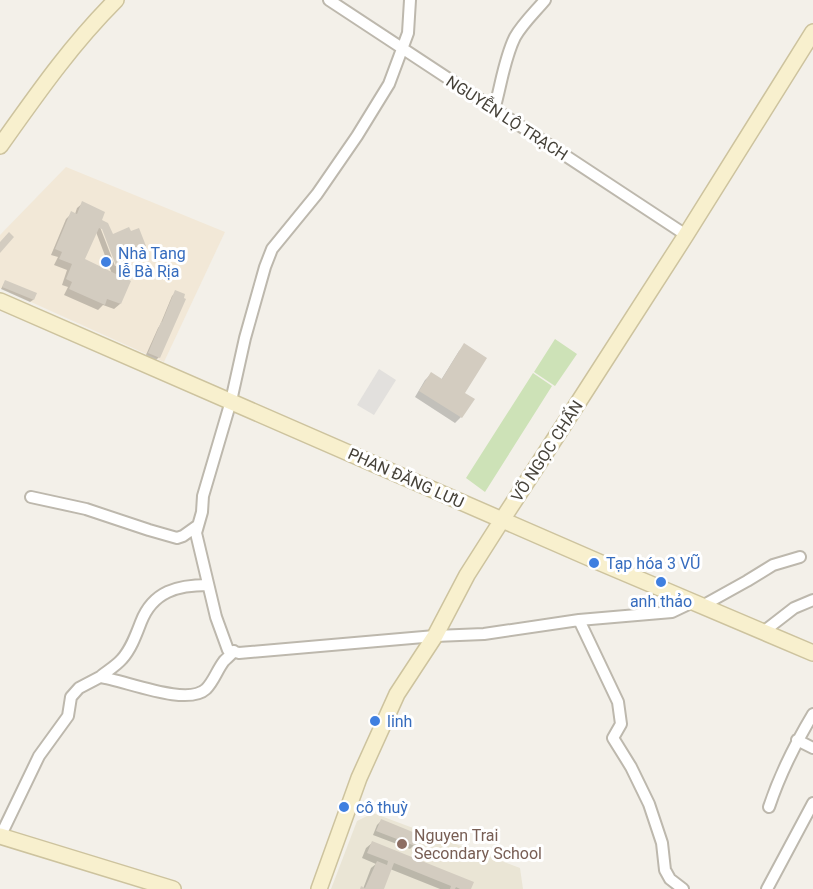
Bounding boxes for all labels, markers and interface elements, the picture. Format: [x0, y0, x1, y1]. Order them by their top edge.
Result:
street label: NGUYỄN LỘ TRẠCH [443, 70, 572, 164]
place label: Nhà Tang lễ Bà Rịa [118, 244, 186, 281]
marker: Nhà Tang lễ Bà Rịa [99, 255, 113, 269]
street label: VÕ NGỌC CHẤN [506, 396, 587, 505]
street label: PHAN ĐĂNG LƯU [345, 444, 467, 512]
place label: Tạp hóa 3 VŨ [606, 553, 700, 573]
marker: Tạp hóa 3 VŨ [587, 556, 601, 570]
marker: anh thảo [654, 575, 668, 589]
place label: anh thảo [630, 592, 692, 611]
place label: linh [387, 712, 412, 731]
marker: linh [368, 714, 382, 728]
place label: cô thuỳ [356, 798, 408, 817]
marker: cô thuỳ [337, 800, 351, 814]
place label: Nguyen Trai Secondary School [414, 826, 542, 863]
marker: Nguyen Trai Secondary School [395, 837, 409, 851]

